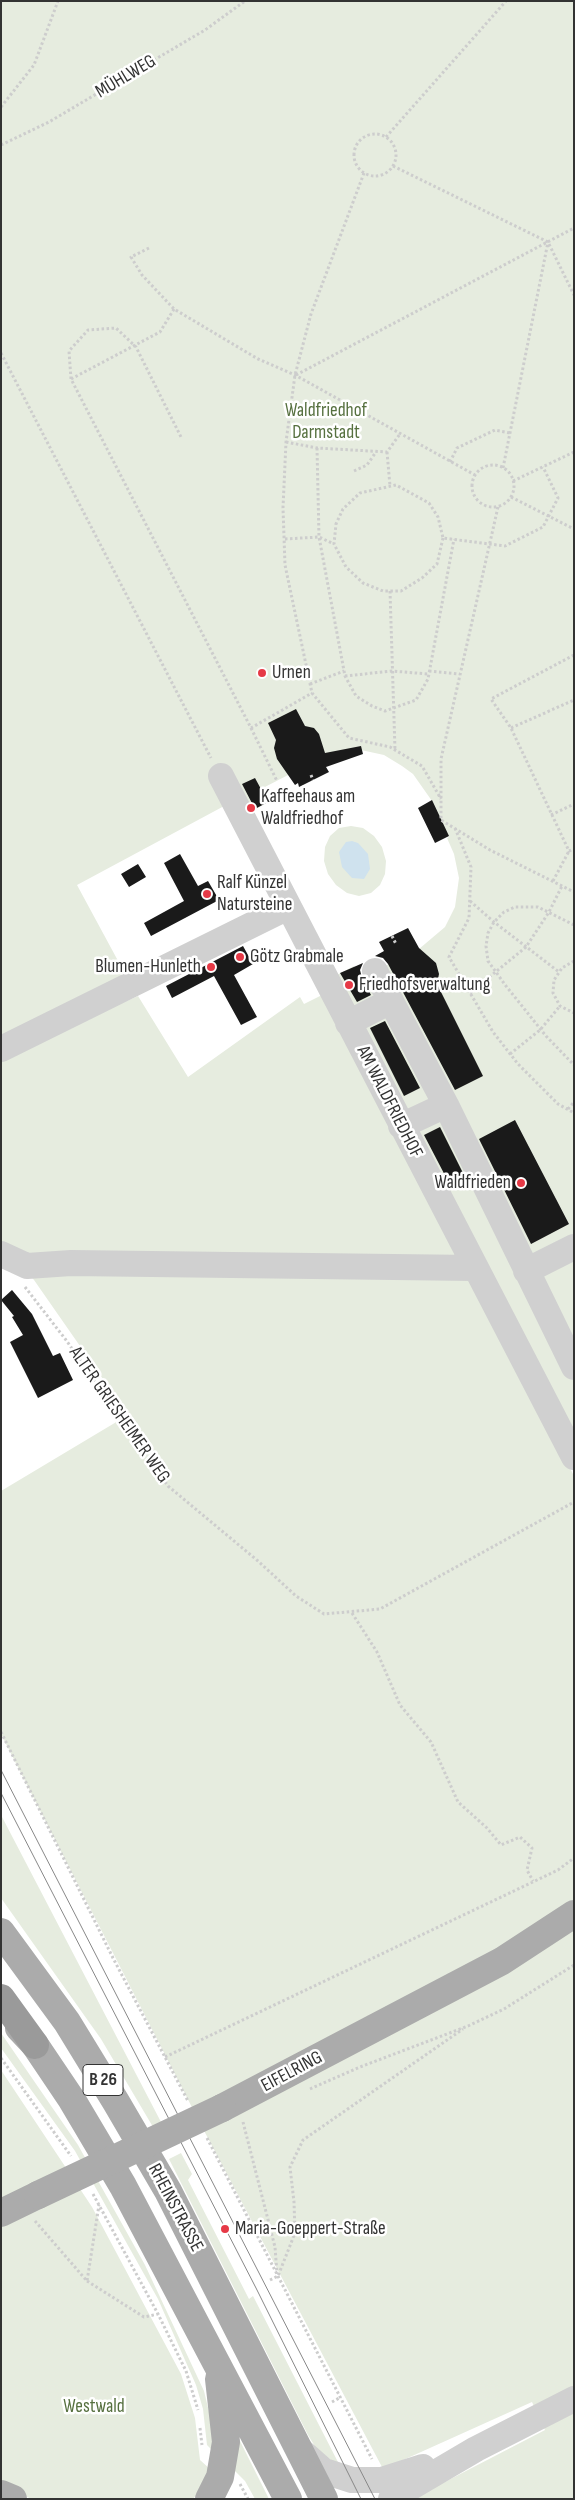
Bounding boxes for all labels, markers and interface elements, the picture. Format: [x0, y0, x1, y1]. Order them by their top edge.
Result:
street label: MÜHLWEG [92, 50, 160, 104]
park label: Waldfriedhof Darmstadt [285, 400, 367, 444]
place label: Urnen [272, 662, 311, 684]
marker: Urnen [256, 667, 268, 679]
place label: Kaffeehaus am Waldfriedhof [261, 786, 355, 830]
marker: Kaffeehaus am Waldfriedhof [245, 802, 257, 814]
place label: Ralf Künzel Natursteine [217, 872, 292, 916]
marker: Ralf Künzel Natursteine [201, 888, 213, 900]
place label: Götz Grabmale [250, 946, 344, 968]
marker: Götz Grabmale [234, 951, 246, 963]
place label: Blumen-Hunleth [95, 956, 201, 978]
marker: Blumen-Hunleth [205, 961, 217, 973]
place label: Friedhofsverwaltung [359, 974, 490, 996]
marker: Friedhofsverwaltung [343, 979, 355, 991]
street label: AM WALDFRIEDHOF [351, 1042, 427, 1162]
place label: Waldfrieden [435, 1172, 511, 1194]
marker: Waldfrieden [515, 1177, 527, 1189]
street label: ALTER GRIESHEIMER WEG [63, 1342, 175, 1488]
street label: EIFELRING [258, 2046, 326, 2098]
road number: B 26 [83, 2064, 123, 2096]
street label: RHEINSTRASSE [142, 2160, 208, 2256]
place label: Maria-Goeppert-Straße [235, 2218, 386, 2240]
marker: Maria-Goeppert-Straße [219, 2223, 231, 2235]
park label: Westwald [63, 2396, 125, 2418]

